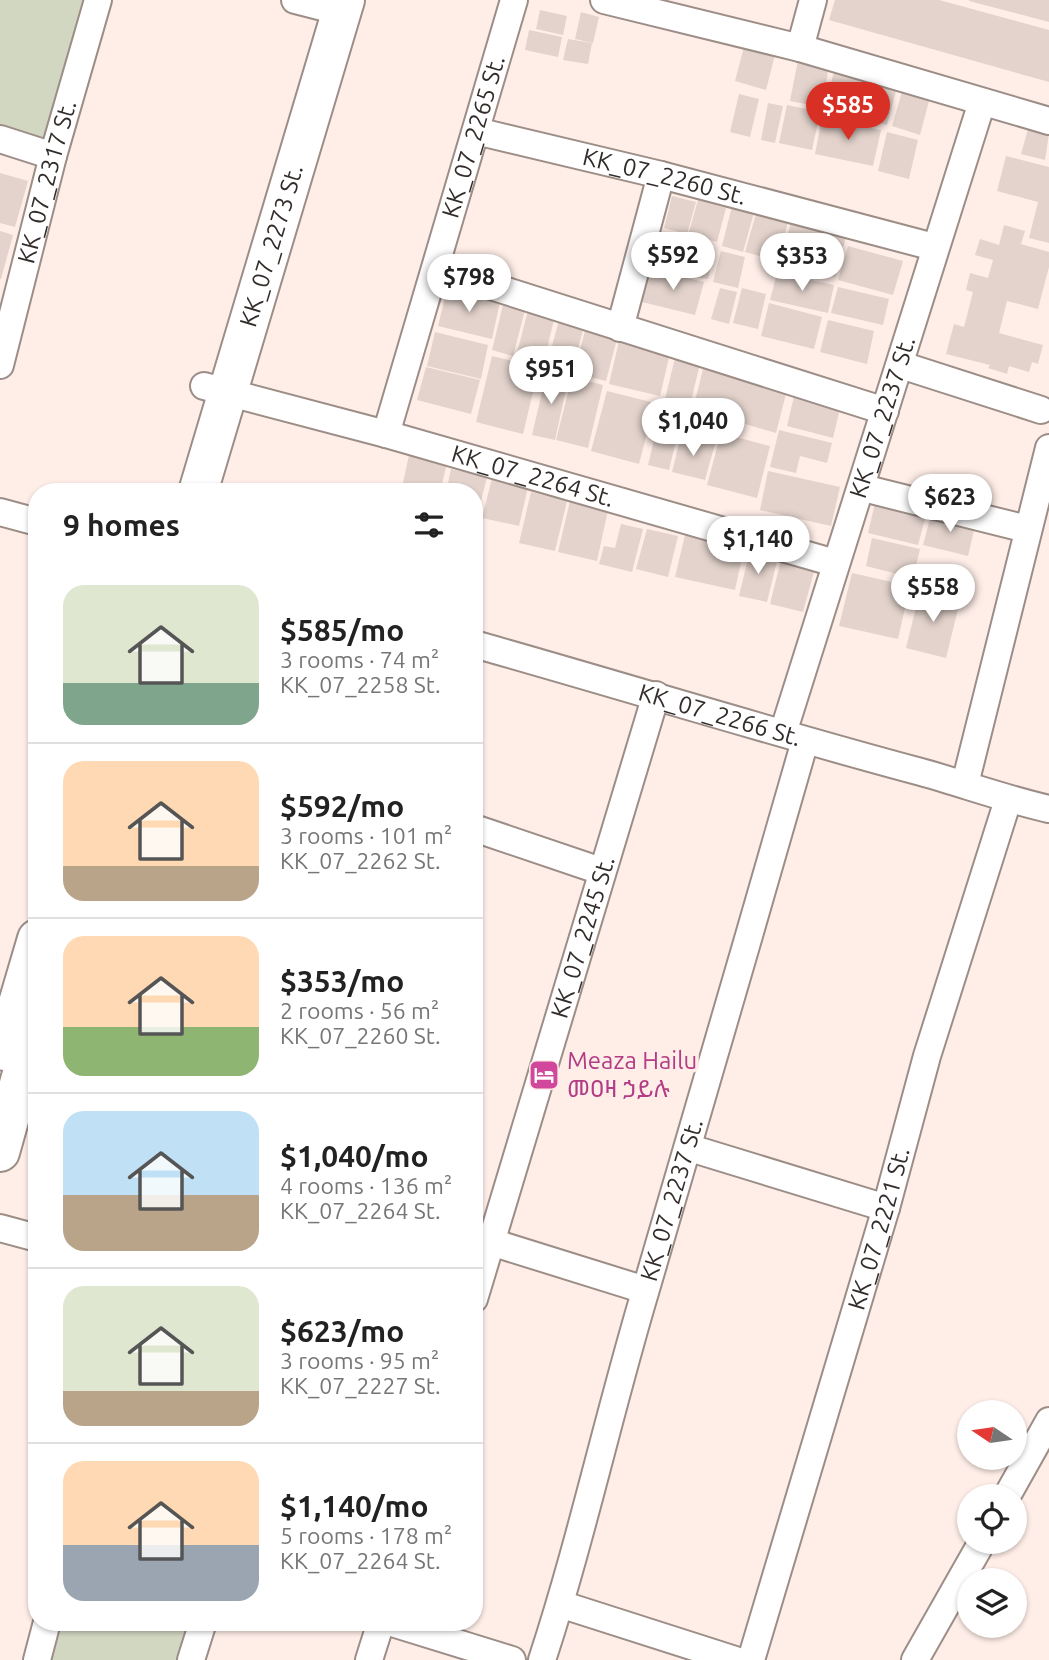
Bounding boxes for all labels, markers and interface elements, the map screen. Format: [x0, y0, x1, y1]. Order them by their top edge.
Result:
street label: KK_07_2265 St. [437, 52, 510, 221]
pin: $585 [807, 82, 889, 142]
text: $585 [822, 92, 874, 117]
street label: KK_07_2317 St. [12, 97, 81, 266]
street label: KK_07_2260 St. [580, 143, 749, 210]
street label: KK_07_2273 St. [234, 161, 308, 330]
pin: $592 [632, 232, 714, 292]
pin: $353 [761, 233, 843, 293]
text: $592 [647, 242, 699, 267]
text: $353 [776, 243, 828, 268]
pin: $798 [428, 254, 510, 314]
text: $798 [443, 264, 495, 289]
street label: KK_07_2237 St. [844, 333, 920, 501]
pin: $951 [510, 346, 592, 406]
text: $951 [525, 356, 577, 381]
pin: $1,040 [636, 398, 750, 458]
text: $1,040 [658, 408, 728, 433]
street label: KK_07_2264 St. [449, 440, 617, 512]
pin: $623 [909, 475, 991, 534]
text: $623 [924, 484, 976, 509]
icon: filters [410, 506, 448, 544]
text: 9 homes [63, 508, 180, 542]
pin: $1,140 [701, 516, 815, 576]
text: $1,140 [723, 526, 793, 551]
pin: $558 [892, 564, 974, 624]
text: $558 [907, 574, 959, 599]
icon: home [119, 613, 203, 697]
text: $585/mo [280, 613, 404, 647]
text: 3 rooms · 74 m² [280, 647, 439, 672]
text: KK_07_2258 St. [280, 672, 441, 697]
street label: KK_07_2266 St. [636, 678, 804, 751]
icon: home [119, 789, 203, 873]
text: $592/mo [280, 789, 404, 823]
text: 3 rooms · 101 m² [280, 823, 452, 848]
text: KK_07_2262 St. [280, 848, 441, 873]
street label: KK_07_2245 St. [545, 853, 620, 1021]
icon: home [119, 964, 203, 1048]
text: $353/mo [280, 964, 404, 998]
text: 2 rooms · 56 m² [280, 998, 439, 1023]
text: KK_07_2260 St. [280, 1023, 441, 1048]
place label: Meaza Hailu መዐዛ ኃይሉ [567, 1047, 697, 1102]
hotel icon: Meaza Hailu መዐዛ ኃይሉ [527, 1058, 561, 1092]
street label: KK_07_2237 St. [635, 1115, 708, 1284]
icon: home [119, 1139, 203, 1223]
text: $1,040/mo [280, 1139, 429, 1173]
street label: KK_07_2221 St. [842, 1144, 915, 1313]
text: 4 rooms · 136 m² [280, 1173, 452, 1198]
text: KK_07_2264 St. [280, 1198, 441, 1223]
icon: home [119, 1314, 203, 1398]
text: $623/mo [280, 1314, 404, 1348]
text: 3 rooms · 95 m² [280, 1348, 439, 1373]
text: KK_07_2227 St. [280, 1373, 441, 1398]
north arrow [957, 1400, 1027, 1470]
map controls [957, 1400, 1027, 1638]
button: locate [957, 1484, 1027, 1554]
icon: home [119, 1489, 203, 1573]
text: $1,140/mo [280, 1489, 429, 1523]
text: 5 rooms · 178 m² [280, 1523, 452, 1548]
text: KK_07_2264 St. [280, 1548, 441, 1573]
button: layers [957, 1568, 1027, 1638]

